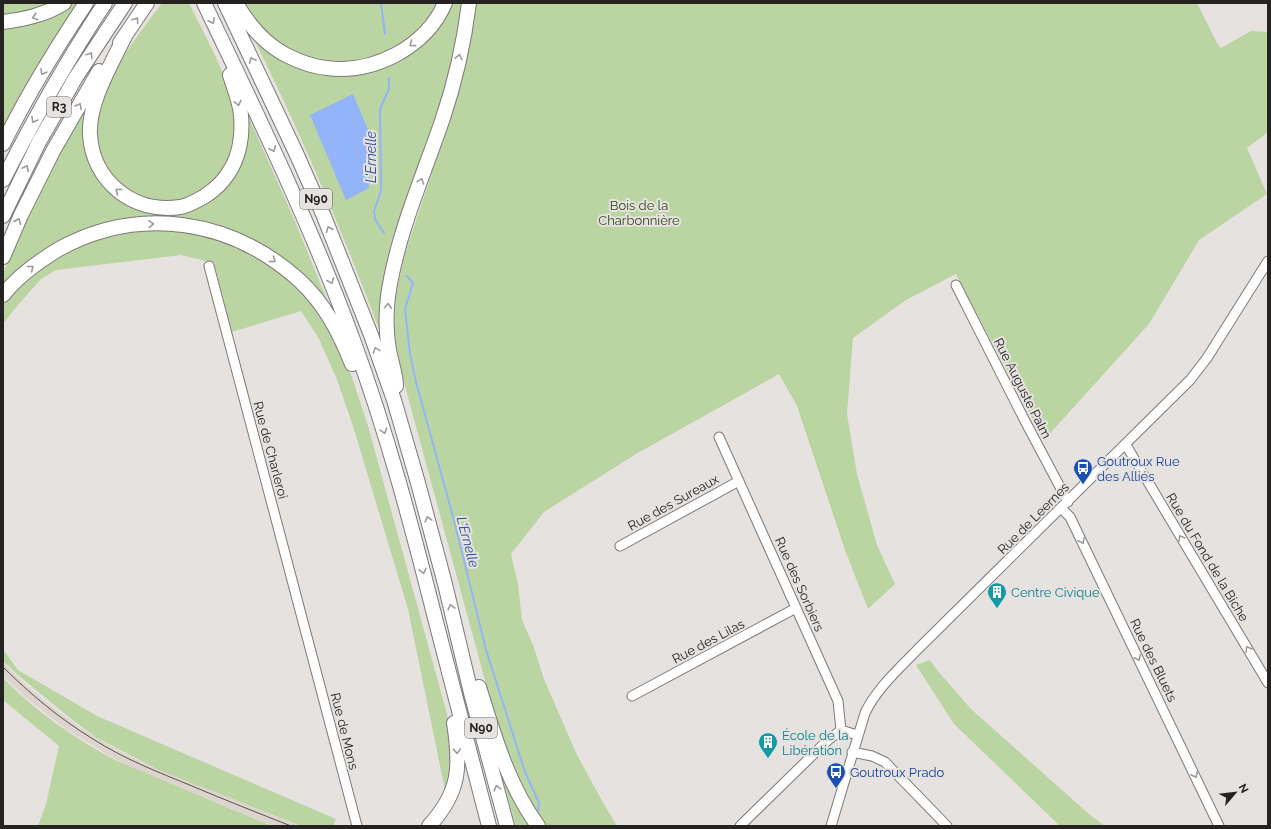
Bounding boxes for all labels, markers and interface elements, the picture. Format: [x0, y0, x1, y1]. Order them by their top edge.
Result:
one-way arrow [32, 12, 38, 20]
one-way arrow [207, 16, 215, 24]
one-way arrow [131, 17, 138, 24]
one-way arrow [410, 39, 417, 46]
one-way arrow [85, 52, 93, 59]
one-way arrow [455, 54, 463, 60]
one-way arrow [249, 57, 257, 64]
one-way arrow [41, 68, 48, 75]
road number: R3 [47, 97, 71, 117]
one-way arrow [233, 99, 242, 106]
one-way arrow [75, 103, 82, 110]
one-way arrow [31, 116, 39, 123]
water label: L'Ernelle [363, 130, 379, 183]
one-way arrow [268, 145, 276, 153]
one-way arrow [22, 165, 29, 172]
one-way arrow [416, 178, 424, 185]
one-way arrow [116, 189, 123, 196]
road number: N90 [300, 189, 332, 209]
park label: Bois de la Charbonnière [598, 198, 680, 228]
one-way arrow [14, 217, 22, 224]
one-way arrow [148, 220, 154, 228]
one-way arrow [326, 226, 334, 234]
one-way arrow [269, 255, 276, 262]
one-way arrow [27, 266, 34, 273]
one-way arrow [326, 278, 334, 285]
one-way arrow [383, 303, 392, 309]
street label: Rue Auguste Palm [991, 335, 1054, 441]
one-way arrow [373, 347, 381, 354]
street label: Rue de Charleroi [250, 400, 291, 501]
one-way arrow [379, 428, 388, 435]
place label: Goutroux Rue des Alliés [1097, 454, 1180, 484]
bus stop icon: Goutroux Rue des Alliés [1072, 457, 1094, 485]
street label: Rue des Sureaux [625, 471, 722, 534]
street label: Rue de Leernes [995, 480, 1072, 557]
street label: Rue du Fond de la Biche [1163, 490, 1252, 624]
water label: L'Ernelle [454, 515, 483, 570]
one-way arrow [424, 516, 433, 523]
street label: Rue des Sorbiers [772, 535, 827, 634]
one-way arrow [1179, 535, 1186, 542]
one-way arrow [1077, 537, 1085, 544]
one-way arrow [418, 567, 427, 574]
building icon: Centre Civique [986, 581, 1008, 609]
place label: Centre Civique [1011, 585, 1100, 600]
one-way arrow [448, 604, 456, 610]
street label: Rue des Lilas [670, 616, 747, 667]
street label: Rue des Bluets [1127, 616, 1180, 704]
one-way arrow [1245, 646, 1253, 653]
one-way arrow [1133, 654, 1141, 661]
street label: Rue de Mons [328, 691, 361, 771]
road number: N90 [465, 718, 497, 738]
place label: École de la Libération [782, 728, 849, 758]
building icon: École de la Libération [757, 731, 779, 759]
one-way arrow [453, 748, 462, 754]
bus stop icon: Goutroux Prado [825, 761, 847, 789]
place label: Goutroux Prado [850, 765, 945, 780]
one-way arrow [1190, 771, 1198, 778]
north arrow [1215, 773, 1255, 813]
text: N [1236, 782, 1251, 795]
one-way arrow [493, 785, 502, 792]

